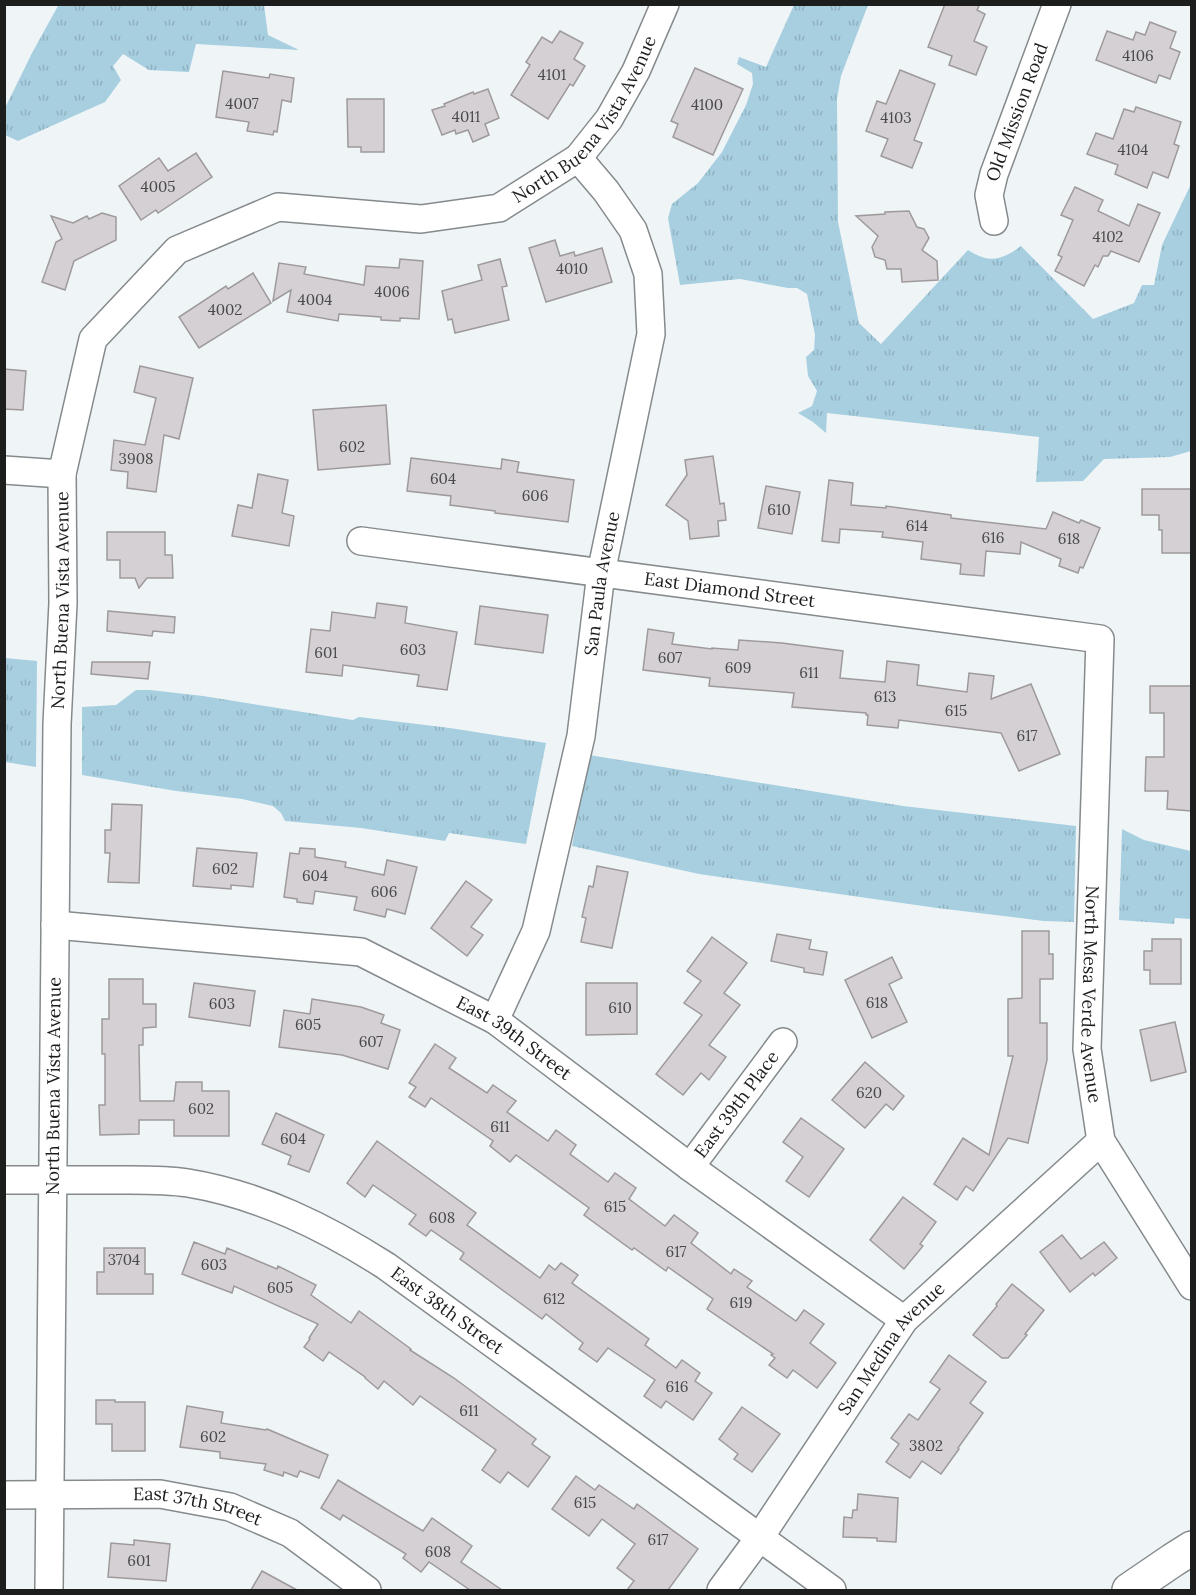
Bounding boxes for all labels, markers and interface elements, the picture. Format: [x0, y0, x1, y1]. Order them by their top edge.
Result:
street label: North Buena Vista Avenue [508, 32, 661, 208]
street label: Old Mission Road [980, 39, 1053, 184]
house number: 4106 [1122, 46, 1154, 65]
house number: 4101 [538, 65, 566, 84]
house number: 4007 [225, 94, 259, 113]
house number: 4100 [691, 95, 723, 114]
house number: 4011 [452, 107, 480, 126]
house number: 4103 [880, 108, 912, 127]
house number: 4104 [1117, 140, 1149, 159]
house number: 4005 [141, 177, 175, 196]
house number: 4102 [1093, 227, 1123, 246]
house number: 4010 [556, 259, 588, 278]
house number: 4006 [374, 282, 410, 301]
house number: 4004 [298, 290, 332, 309]
house number: 4002 [208, 300, 242, 319]
house number: 602 [339, 437, 365, 456]
house number: 3908 [119, 449, 153, 468]
house number: 604 [430, 469, 456, 488]
house number: 606 [522, 486, 548, 505]
street label: North Buena Vista Avenue [46, 491, 74, 710]
house number: 610 [767, 500, 791, 519]
street label: San Paula Avenue [579, 509, 625, 657]
house number: 614 [906, 516, 928, 535]
house number: 616 [982, 528, 1004, 547]
house number: 618 [1058, 529, 1080, 548]
street label: East Diamond Street [643, 567, 817, 612]
house number: 603 [400, 640, 426, 659]
house number: 601 [314, 643, 338, 662]
house number: 607 [658, 648, 682, 667]
house number: 609 [725, 658, 751, 677]
house number: 611 [799, 663, 819, 682]
house number: 613 [874, 687, 896, 706]
house number: 615 [945, 701, 967, 720]
house number: 617 [1016, 726, 1038, 745]
house number: 602 [212, 859, 238, 878]
house number: 604 [302, 866, 328, 885]
house number: 606 [371, 882, 397, 901]
street label: North Mesa Verde Avenue [1076, 885, 1107, 1105]
street label: North Buena Vista Avenue [41, 977, 66, 1195]
street label: East 39th Street [453, 990, 576, 1085]
house number: 618 [866, 993, 888, 1012]
house number: 603 [209, 994, 235, 1013]
house number: 610 [608, 998, 632, 1017]
house number: 605 [295, 1015, 321, 1034]
house number: 607 [359, 1032, 383, 1051]
street label: East 39th Place [689, 1046, 784, 1162]
house number: 620 [856, 1083, 882, 1102]
house number: 602 [188, 1099, 214, 1118]
house number: 611 [490, 1117, 510, 1136]
house number: 604 [280, 1129, 306, 1148]
house number: 615 [604, 1197, 626, 1216]
house number: 608 [429, 1208, 455, 1227]
house number: 617 [665, 1242, 687, 1261]
house number: 3704 [108, 1250, 140, 1269]
house number: 603 [201, 1255, 227, 1274]
street label: East 38th Street [386, 1261, 509, 1359]
street label: San Medina Avenue [832, 1276, 950, 1419]
house number: 605 [267, 1278, 293, 1297]
house number: 612 [543, 1289, 565, 1308]
house number: 619 [730, 1293, 752, 1312]
house number: 616 [666, 1377, 688, 1396]
house number: 611 [459, 1401, 479, 1420]
house number: 602 [200, 1427, 226, 1446]
house number: 3802 [909, 1436, 943, 1455]
street label: East 37th Street [133, 1482, 266, 1531]
house number: 615 [574, 1493, 596, 1512]
house number: 617 [647, 1530, 669, 1549]
house number: 608 [425, 1542, 451, 1561]
house number: 601 [127, 1551, 151, 1570]

